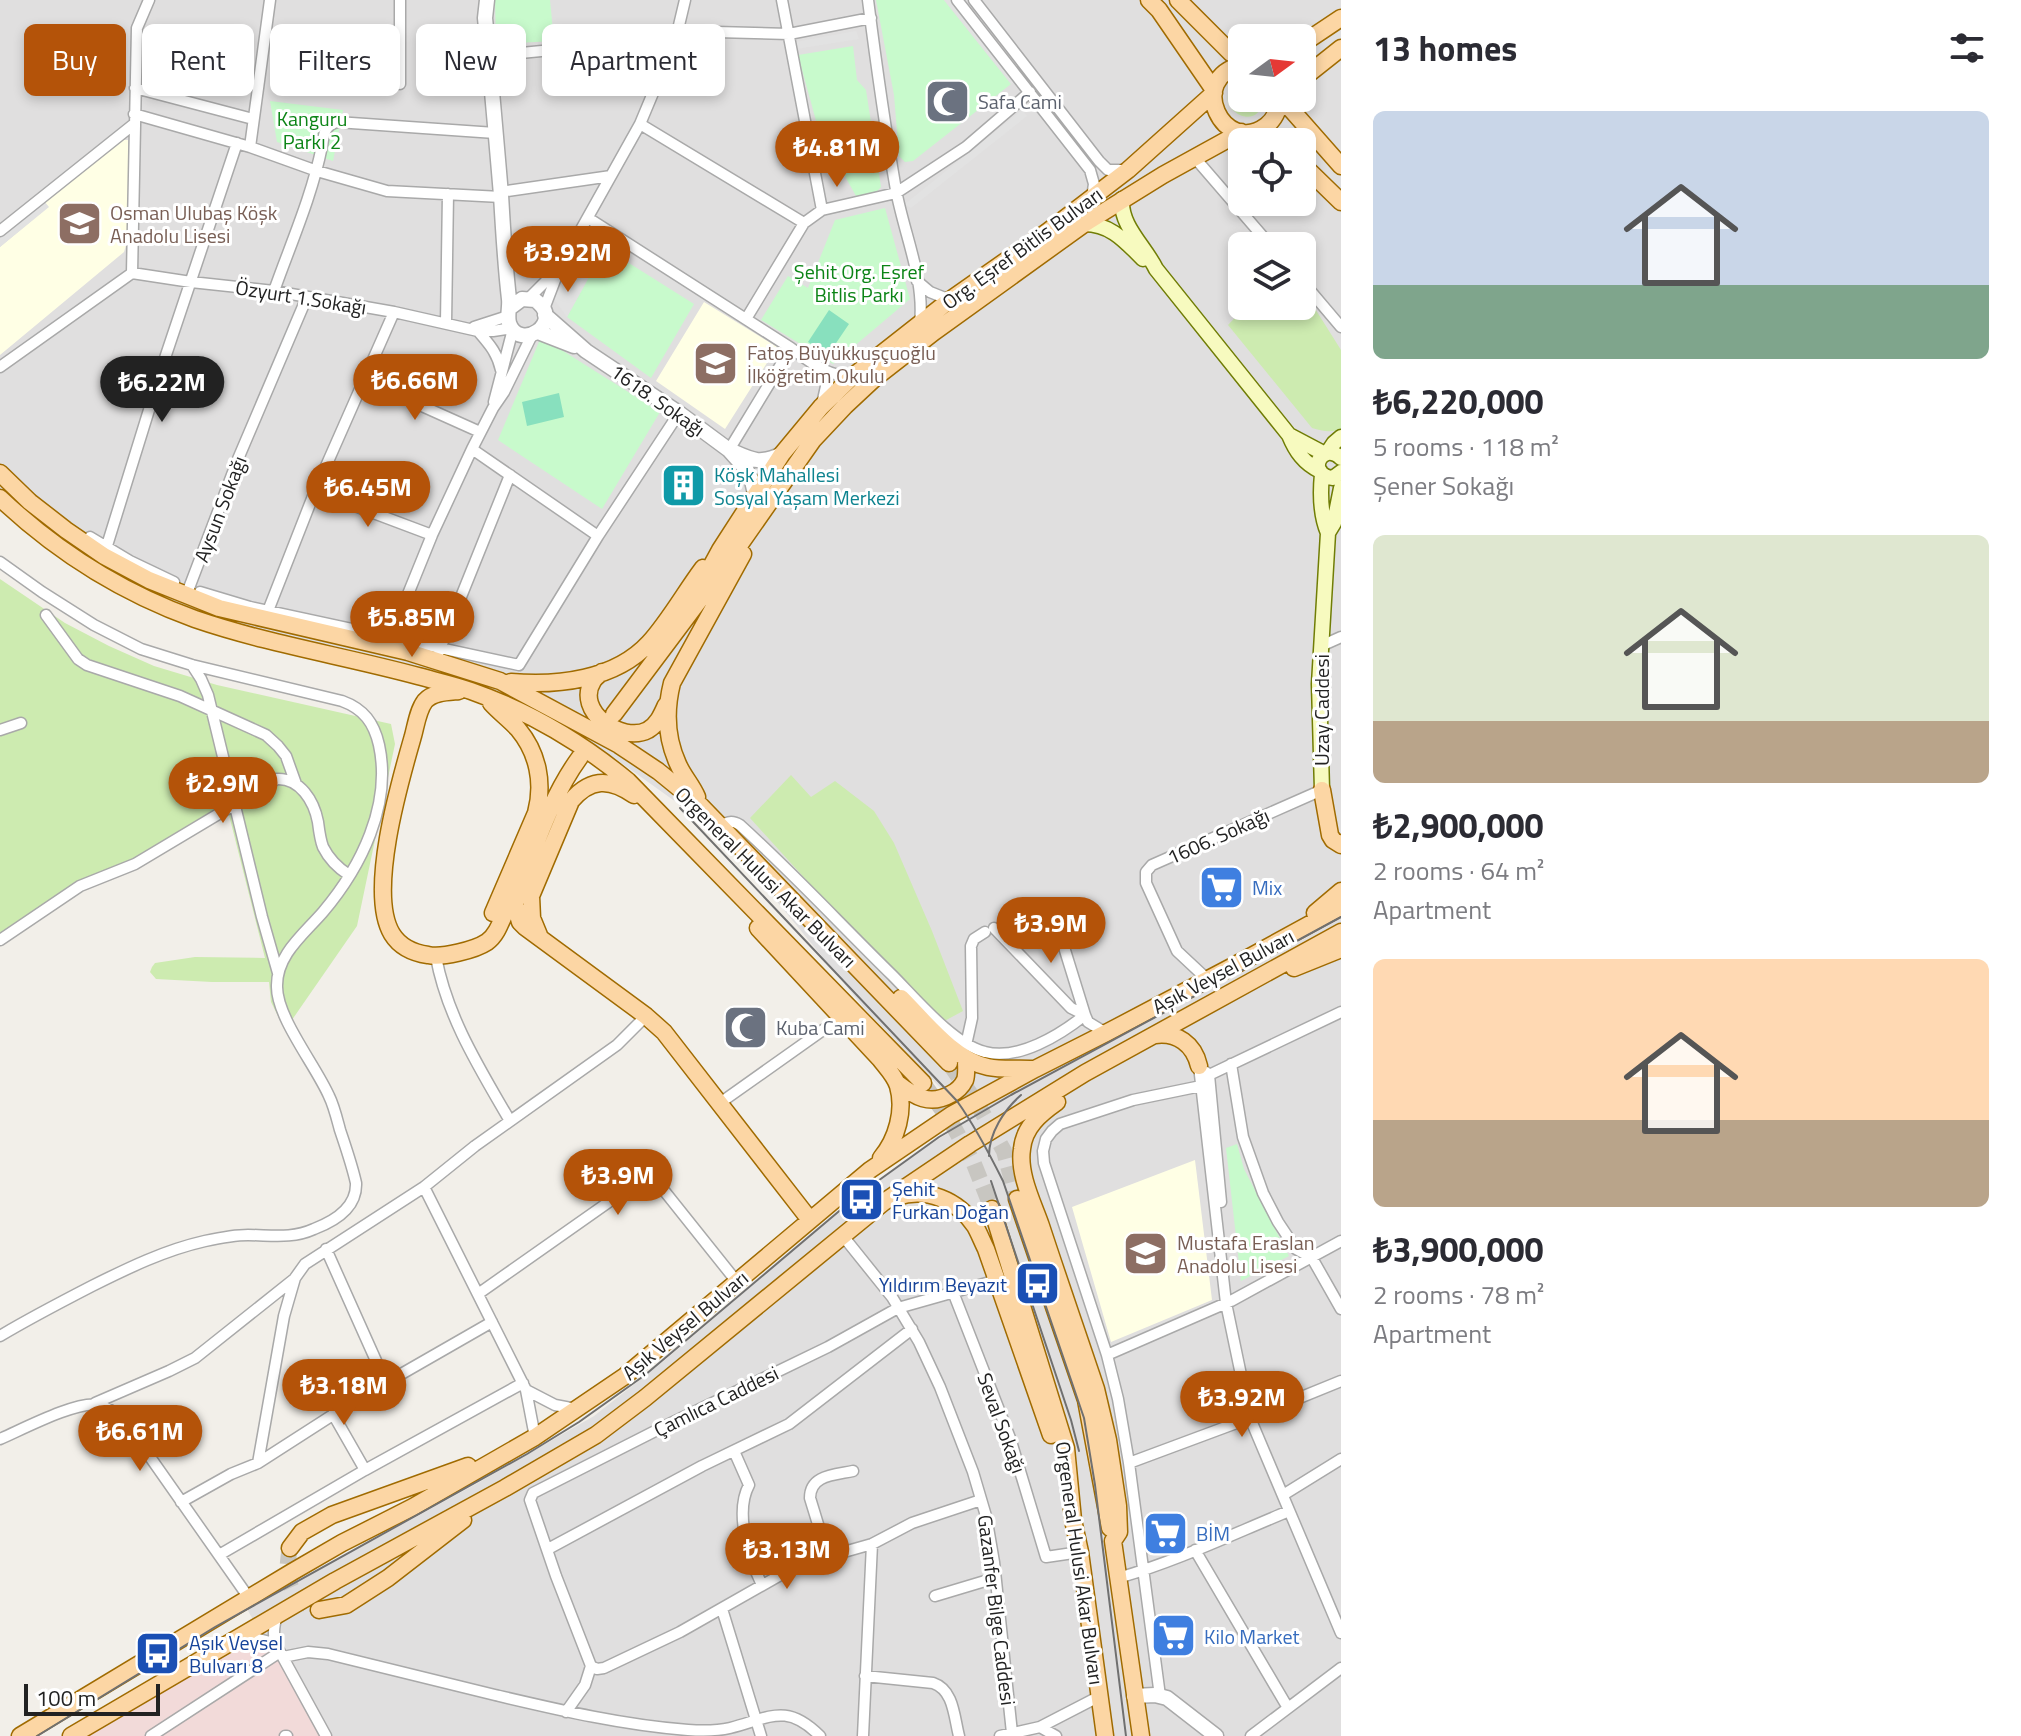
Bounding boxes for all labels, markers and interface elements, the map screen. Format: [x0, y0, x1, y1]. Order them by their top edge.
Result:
text: 13 homes [1373, 22, 1517, 74]
chip: Buy [24, 24, 126, 96]
chip: Rent [142, 24, 254, 96]
chip: Filters [270, 24, 400, 96]
chip: New [416, 24, 526, 96]
chip: Apartment [542, 24, 725, 96]
north arrow [1228, 24, 1316, 112]
map controls [1228, 24, 1316, 320]
icon: filters [1945, 26, 1989, 70]
mosque icon: Safa Cami [923, 77, 971, 125]
place label: Safa Cami [978, 86, 1062, 117]
park label: Kanguru Parkı 2 [277, 103, 347, 157]
pin: ₺4.81M [772, 121, 902, 189]
text: ₺4.81M [793, 127, 881, 166]
button: locate [1228, 128, 1316, 216]
icon: home [1609, 163, 1753, 307]
street label: Org. Eşref Bitlis Bulvarı [935, 179, 1109, 317]
place label: Osman Ulubaş Köşk Anadolu Lisesi [110, 197, 278, 251]
school or university icon: Osman Ulubaş Köşk Anadolu Lisesi [55, 199, 103, 247]
pin: ₺3.92M [503, 226, 633, 294]
text: ₺3.92M [524, 232, 612, 271]
button: layers [1228, 232, 1316, 320]
park label: Şehit Org. Eşref Bitlis Parkı [794, 256, 925, 310]
street label: Özyurt 1.Sokağı [233, 271, 369, 323]
place label: Fatoş Büyükkuşçuoğlu İlköğretim Okulu [747, 337, 936, 391]
school or university icon: Fatoş Büyükkuşçuoğlu İlköğretim Okulu [692, 340, 740, 388]
pin: ₺6.66M [350, 354, 480, 422]
pin: ₺6.22M [97, 356, 227, 424]
street label: 1618. Sokağı [604, 356, 712, 444]
text: ₺6.66M [371, 360, 459, 399]
text: ₺6.22M [118, 362, 206, 401]
text: ₺6,220,000 [1373, 375, 1544, 427]
text: 5 rooms · 118 m² [1373, 427, 1559, 466]
street label: Aysun Sokağı [186, 451, 254, 567]
place label: Köşk Mahallesi Sosyal Yaşam Merkezi [714, 459, 900, 513]
pin: ₺6.45M [303, 461, 433, 529]
building icon: Köşk Mahallesi Sosyal Yaşam Merkezi [659, 462, 707, 510]
text: Şener Sokağı [1373, 466, 1514, 505]
text: ₺6.45M [324, 467, 412, 506]
icon: home [1609, 587, 1753, 731]
pin: ₺5.85M [347, 591, 477, 659]
text: ₺5.85M [368, 597, 456, 636]
street label: Uzay Caddesi [1306, 654, 1337, 766]
pin: ₺2.9M [167, 757, 279, 825]
text: ₺2.9M [187, 763, 259, 802]
street label: Orgeneral Hulusi Akar Bulvarı [668, 779, 864, 975]
text: ₺2,900,000 [1373, 799, 1544, 851]
street label: 1606. Sokağı [1162, 800, 1274, 872]
text: 2 rooms · 64 m² [1373, 851, 1544, 890]
supermarket icon: Mix [1197, 863, 1245, 911]
place label: Mix [1252, 872, 1282, 903]
text: Apartment [1373, 890, 1491, 929]
pin: ₺3.9M [995, 897, 1107, 965]
text: ₺3.9M [1015, 903, 1087, 942]
street label: Aşık Veysel Bulvarı [1147, 921, 1299, 1021]
mosque icon: Kuba Cami [721, 1003, 769, 1051]
icon: home [1609, 1011, 1753, 1155]
place label: Kuba Cami [776, 1012, 865, 1043]
pin: ₺3.9M [562, 1149, 674, 1217]
text: ₺3.9M [582, 1155, 654, 1194]
place label: Şehit Furkan Doğan [892, 1173, 1009, 1227]
bus stop icon: Şehit Furkan Doğan [837, 1176, 885, 1224]
text: ₺3,900,000 [1373, 1223, 1544, 1275]
place label: Mustafa Eraslan Anadolu Lisesi [1177, 1227, 1314, 1281]
school or university icon: Mustafa Eraslan Anadolu Lisesi [1122, 1230, 1170, 1278]
bus stop icon: Yıldırım Beyazıt [1014, 1260, 1062, 1308]
street label: Aşık Veysel Bulvarı [615, 1263, 755, 1387]
place label: Yıldırım Beyazıt [879, 1269, 1007, 1300]
text: 2 rooms · 78 m² [1373, 1275, 1544, 1314]
text: Apartment [1373, 1314, 1491, 1353]
street label: Çamlıca Caddesi [648, 1357, 784, 1445]
pin: ₺3.18M [279, 1359, 409, 1427]
text: ₺3.18M [300, 1365, 388, 1404]
street label: Seval Sokağı [969, 1368, 1035, 1478]
pin: ₺3.92M [1177, 1371, 1307, 1439]
text: ₺3.92M [1198, 1377, 1286, 1416]
pin: ₺6.61M [75, 1405, 205, 1473]
text: ₺6.61M [96, 1411, 184, 1450]
street label: Orgeneral Hulusi Akar Bulvarı [1048, 1439, 1112, 1687]
supermarket icon: BİM [1141, 1509, 1189, 1557]
street label: Gazanfer Bilge Caddesi [970, 1513, 1024, 1707]
place label: BİM [1196, 1518, 1230, 1549]
pin: ₺3.13M [722, 1523, 852, 1591]
text: ₺3.13M [743, 1529, 831, 1568]
supermarket icon: Kilo Market [1149, 1612, 1197, 1660]
place label: Kilo Market [1204, 1621, 1299, 1652]
place label: Aşık Veysel Bulvarı 8 [189, 1627, 283, 1681]
bus stop icon: Aşık Veysel Bulvarı 8 [134, 1629, 182, 1677]
scale bar [24, 1680, 160, 1716]
text: 100 m [36, 1681, 96, 1715]

